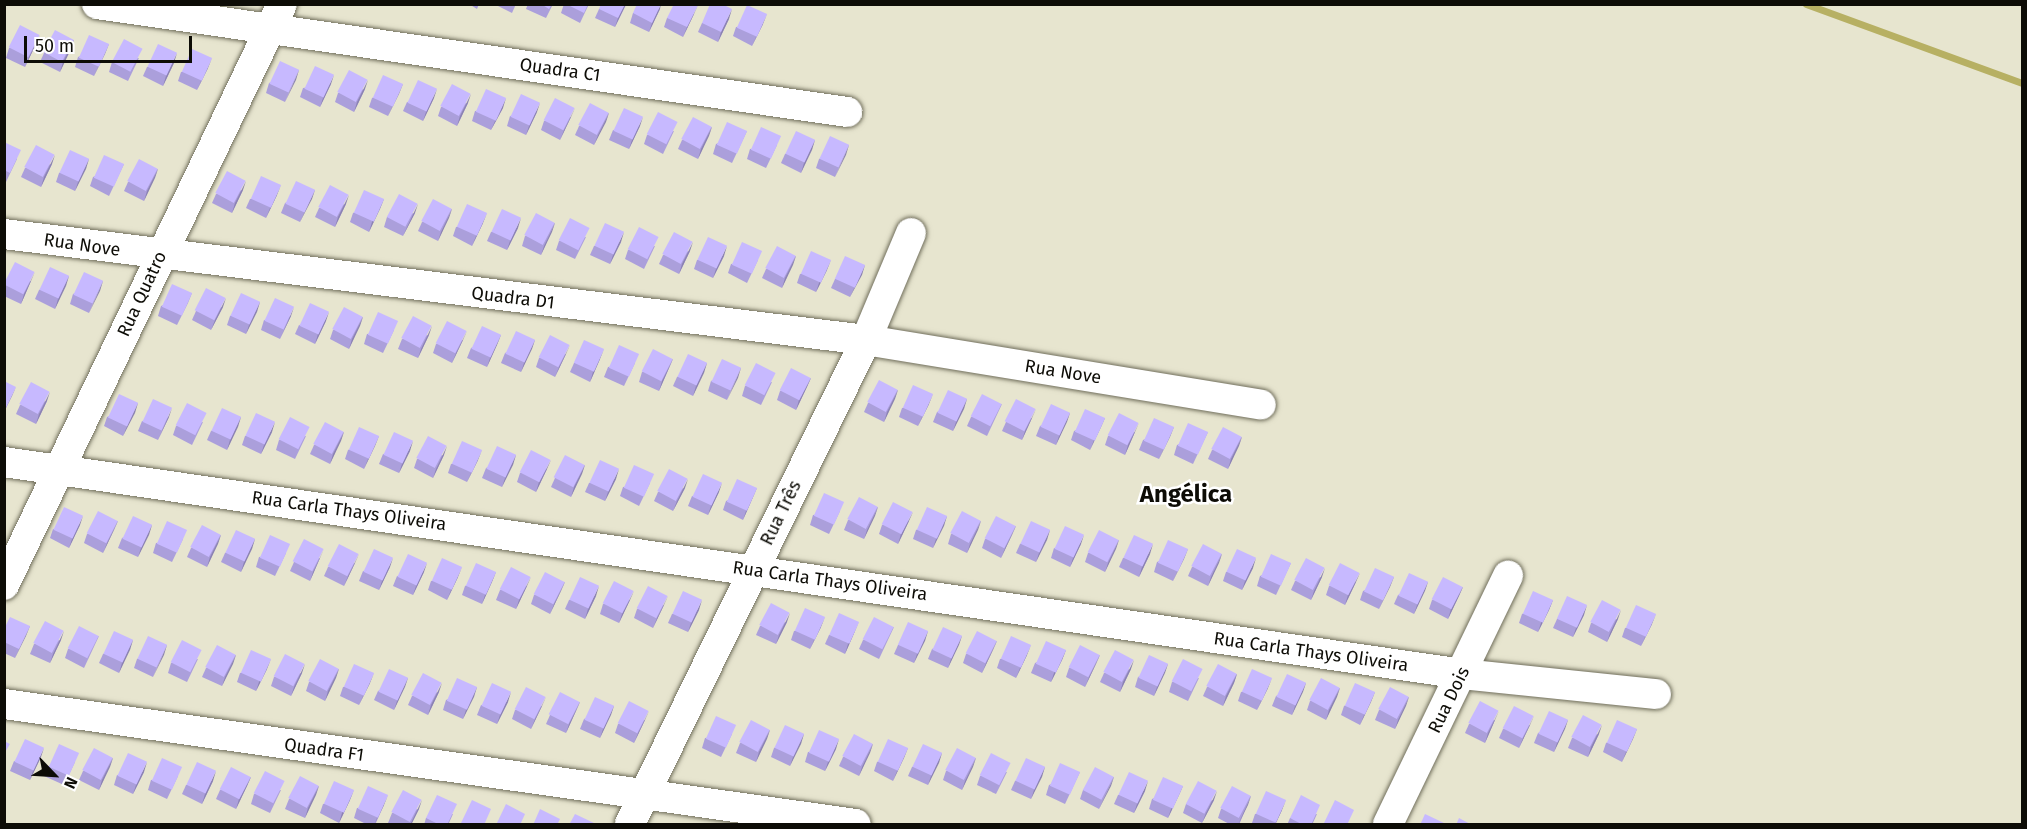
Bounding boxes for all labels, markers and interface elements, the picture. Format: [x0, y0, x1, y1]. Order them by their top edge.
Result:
scale bar [27, 24, 195, 62]
text: 50 m [35, 35, 74, 57]
street label: Quadra C1 [518, 54, 602, 86]
street label: Rua Nove [42, 229, 122, 261]
street label: Rua Quatro [113, 248, 171, 340]
street label: Quadra D1 [470, 282, 556, 314]
street label: Rua Nove [1023, 355, 1103, 389]
street label: Rua Três [756, 477, 806, 549]
district label: Angélica [1140, 481, 1232, 509]
street label: Rua Carla Thays Oliveira [250, 487, 448, 535]
street label: Rua Carla Thays Oliveira [731, 557, 929, 605]
street label: Rua Carla Thays Oliveira [1212, 628, 1410, 676]
street label: Rua Dois [1424, 663, 1474, 737]
street label: Quadra F1 [283, 734, 365, 766]
north arrow [24, 745, 84, 805]
text: N [60, 774, 82, 792]

